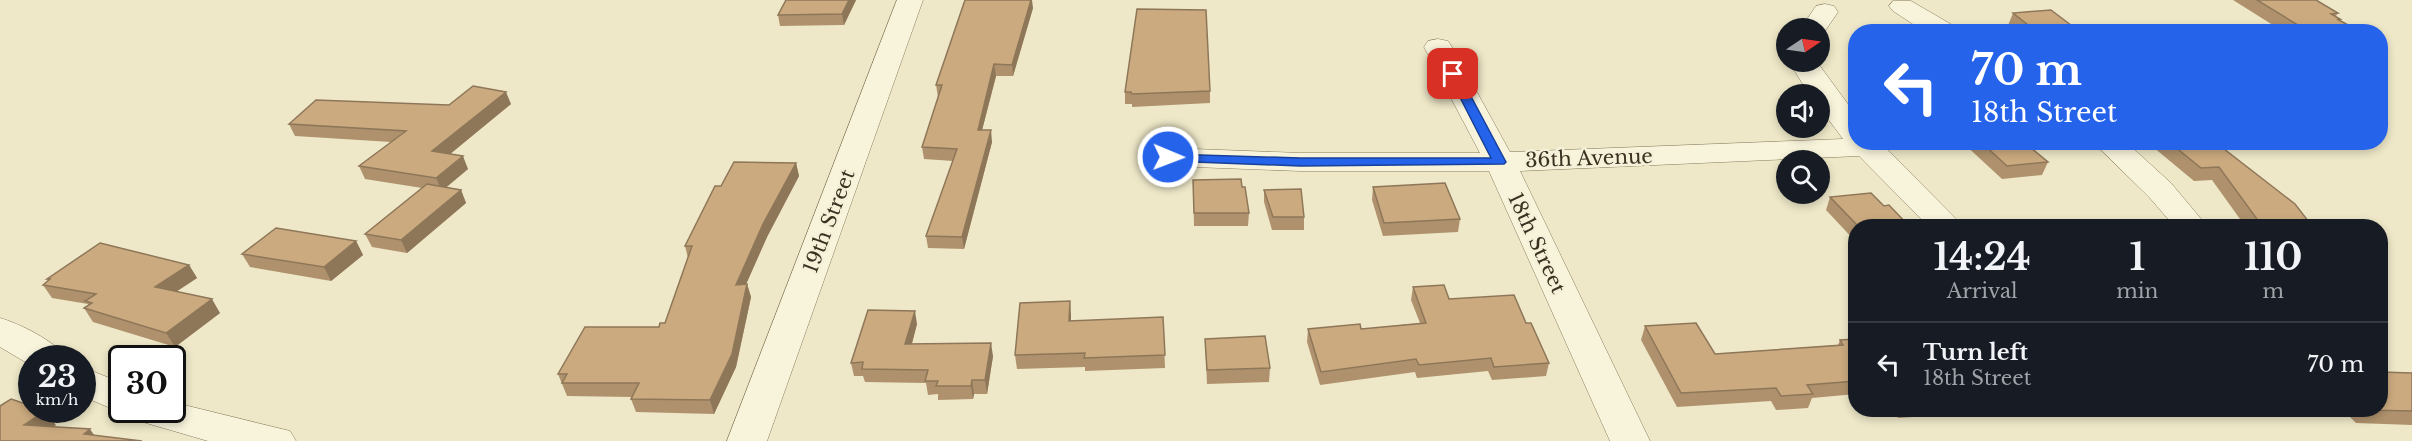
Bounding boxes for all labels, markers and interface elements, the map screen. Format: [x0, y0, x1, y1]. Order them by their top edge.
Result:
north arrow [1776, 18, 1830, 72]
map controls [1776, 18, 1830, 204]
text: 70 m [1971, 44, 2082, 96]
pin [1427, 48, 1478, 99]
icon: left [1872, 48, 1950, 126]
icon: arrive [1436, 57, 1469, 90]
button: sound [1776, 84, 1830, 138]
text: 18th Street [1971, 96, 2117, 129]
position arrow [1136, 125, 1200, 189]
street label: 36th Avenue [1525, 144, 1653, 172]
button: search [1776, 150, 1830, 204]
street label: 19th Street [798, 165, 860, 276]
street label: 18th Street [1503, 189, 1571, 298]
text: 14:24 [1934, 235, 2031, 280]
text: 1 [2129, 235, 2145, 280]
text: 110 [2244, 235, 2302, 280]
text: Arrival [1947, 279, 2018, 303]
text: min [2116, 279, 2158, 303]
text: m [2262, 279, 2284, 303]
text: Turn left [1923, 339, 2028, 366]
speed limit sign: 30 [108, 345, 186, 423]
icon: left [1872, 348, 1905, 381]
text: 70 m [2307, 351, 2364, 378]
text: 23 [38, 358, 76, 395]
text: 18th Street [1923, 366, 2031, 390]
text: km/h [36, 390, 78, 409]

